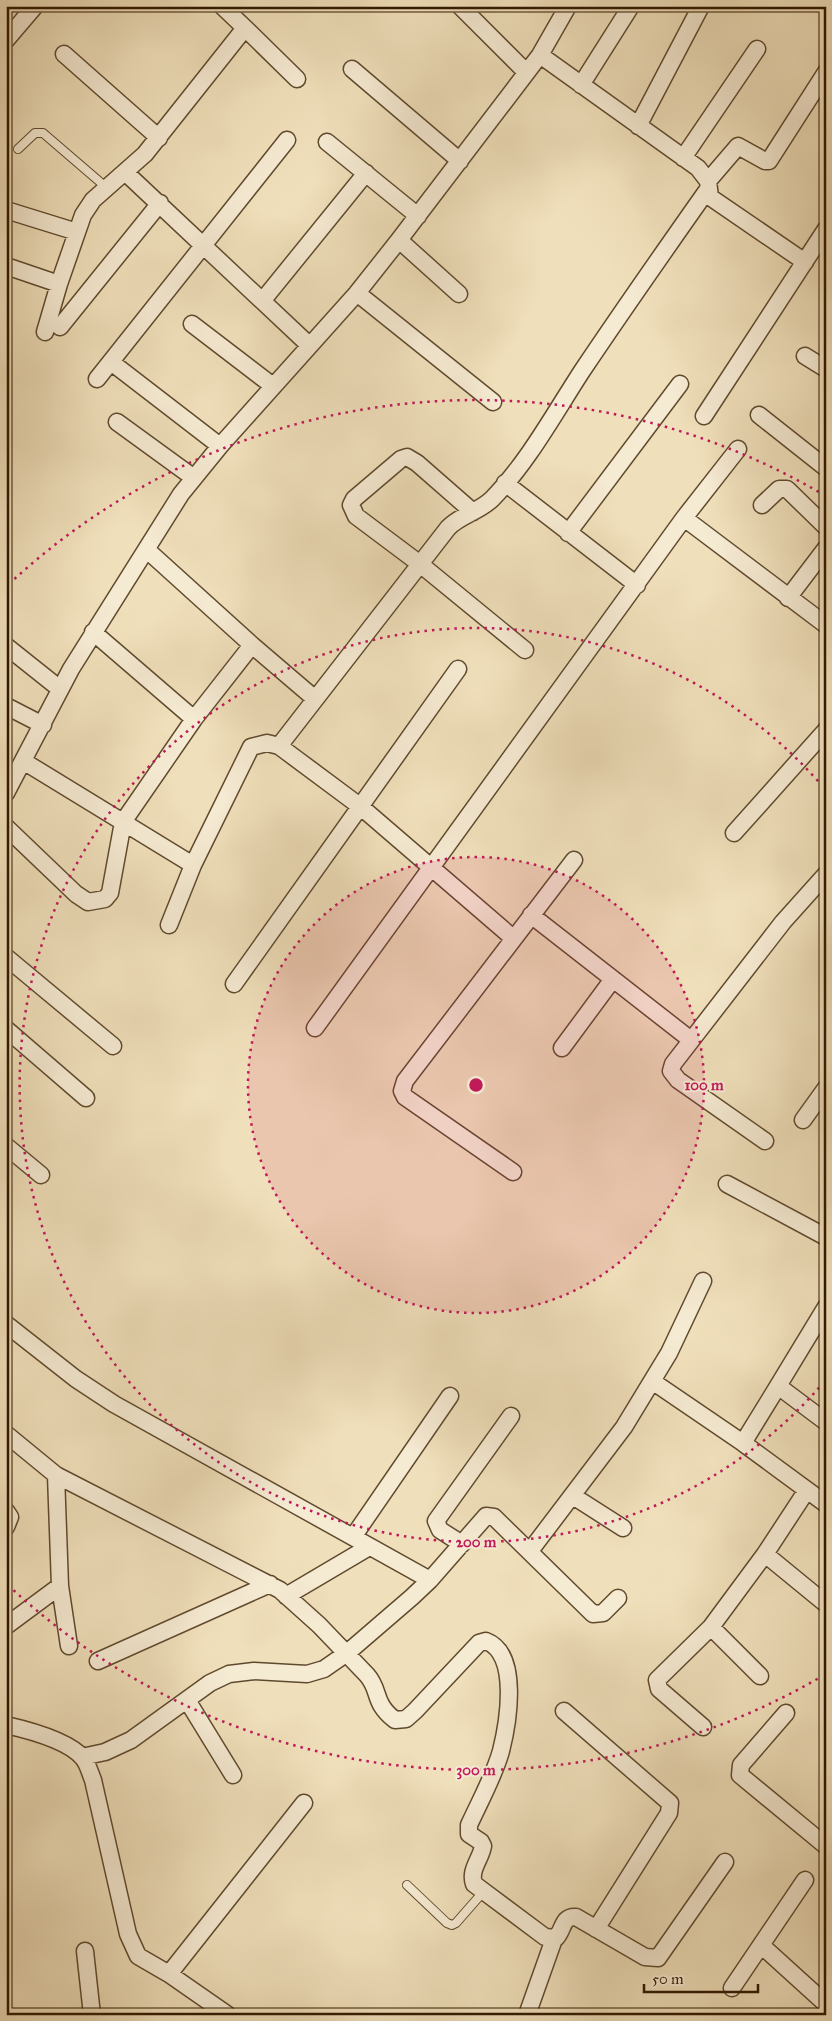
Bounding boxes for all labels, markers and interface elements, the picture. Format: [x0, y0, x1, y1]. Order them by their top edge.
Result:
centre of rings [467, 1076, 485, 1094]
text: 100 m [684, 1076, 724, 1094]
text: 200 m [456, 1533, 497, 1551]
text: 300 m [456, 1761, 496, 1780]
scale bar [644, 1961, 758, 1993]
text: 50 m [652, 1970, 684, 1988]

